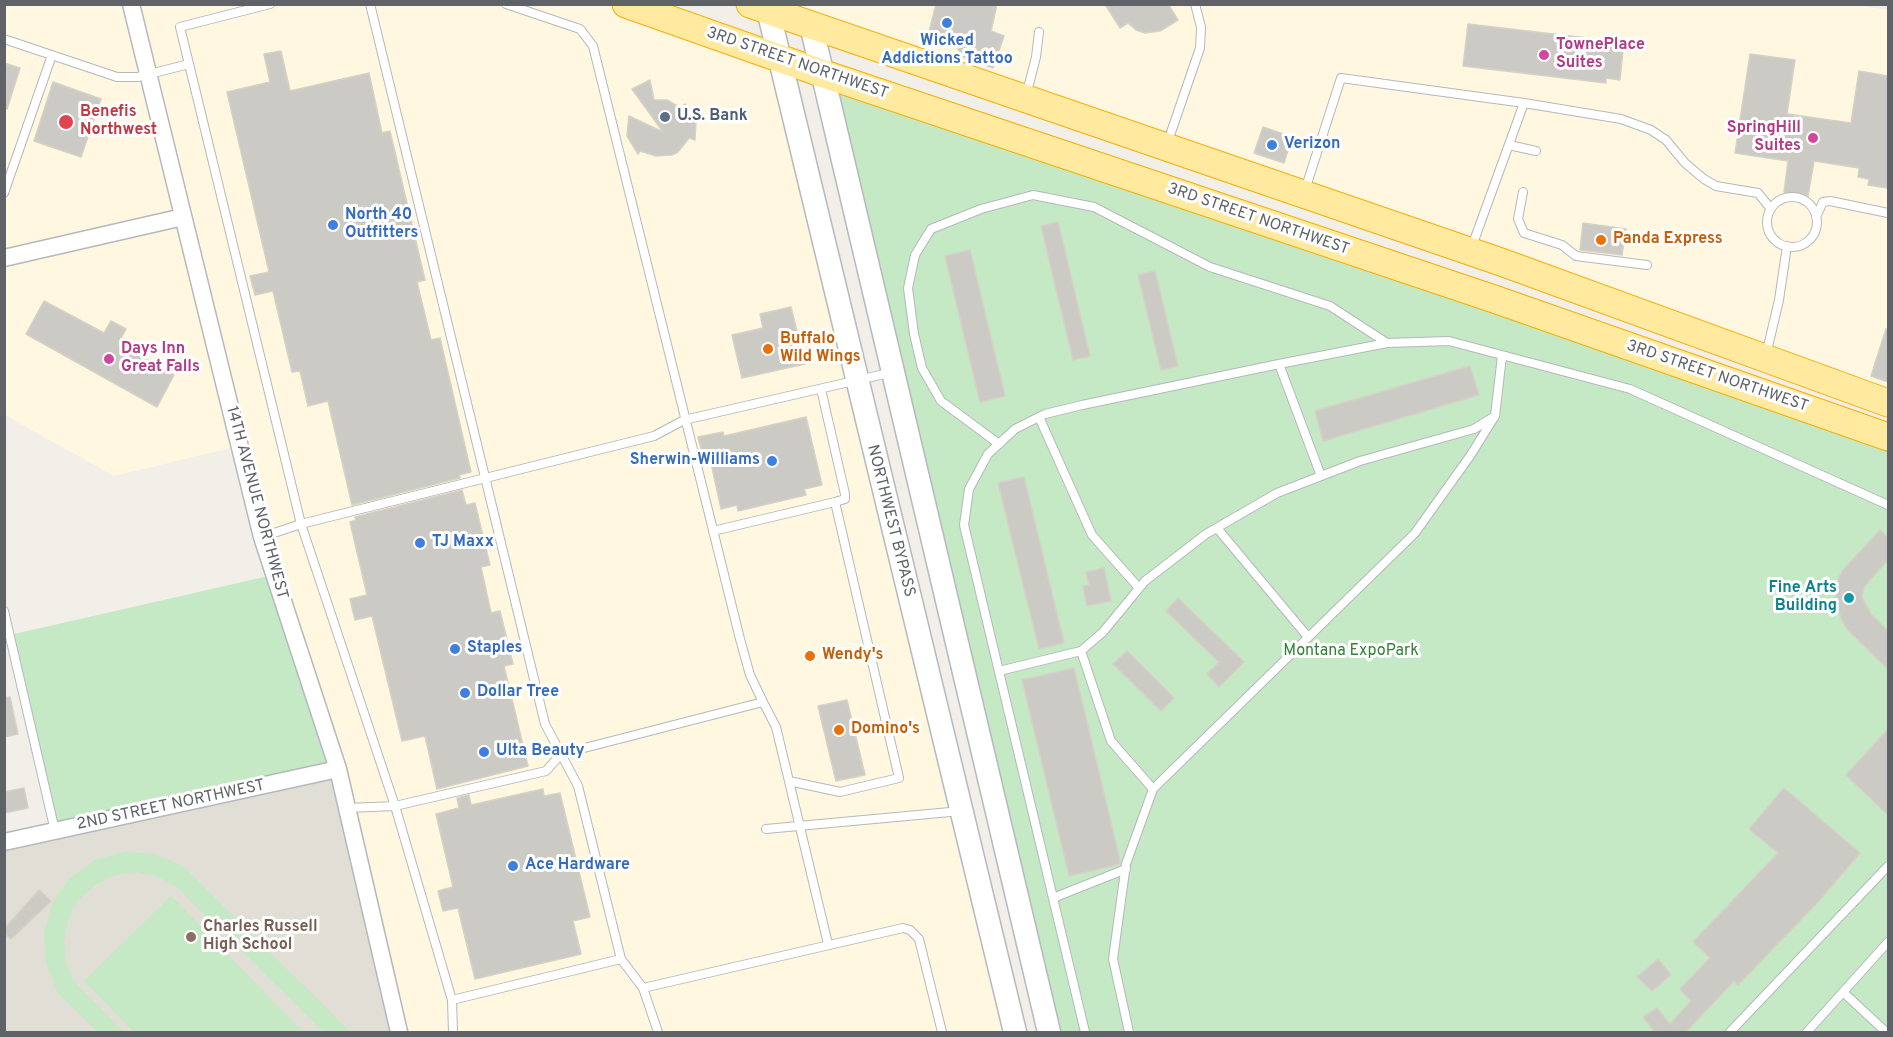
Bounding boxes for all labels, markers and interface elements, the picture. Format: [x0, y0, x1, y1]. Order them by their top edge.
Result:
marker: Wicked Addictions Tattoo [940, 16, 954, 30]
street label: 3RD STREET NORTHWEST [704, 24, 890, 104]
place label: Wicked Addictions Tattoo [881, 32, 1013, 70]
place label: TownePlace Suites [1556, 36, 1645, 74]
marker: TownePlace Suites [1537, 48, 1551, 62]
place label: Benefis Northwest [80, 103, 157, 141]
place label: U.S. Bank [677, 107, 748, 127]
marker: U.S. Bank [658, 110, 672, 124]
marker: Benefis Northwest [57, 113, 75, 131]
place label: SpringHill Suites [1727, 119, 1801, 157]
marker: SpringHill Suites [1806, 131, 1820, 145]
place label: Verizon [1284, 135, 1340, 155]
marker: Verizon [1265, 138, 1279, 152]
street label: 3RD STREET NORTHWEST [1165, 180, 1351, 260]
place label: North 40 Outfitters [345, 206, 418, 244]
marker: North 40 Outfitters [326, 218, 340, 232]
place label: Panda Express [1613, 230, 1723, 250]
marker: Panda Express [1594, 233, 1608, 247]
place label: Buffalo Wild Wings [780, 330, 861, 368]
street label: 3RD STREET NORTHWEST [1624, 337, 1810, 417]
place label: Days Inn Great Falls [121, 340, 200, 378]
marker: Buffalo Wild Wings [761, 342, 775, 356]
marker: Days Inn Great Falls [102, 352, 116, 366]
street label: 14TH AVENUE NORTHWEST [221, 404, 291, 602]
street label: NORTHWEST BYPASS [862, 443, 918, 599]
place label: Sherwin-Williams [630, 451, 760, 471]
marker: Sherwin-Williams [765, 454, 779, 468]
place label: TJ Maxx [432, 533, 494, 553]
marker: TJ Maxx [413, 536, 427, 550]
place label: Fine Arts Building [1769, 579, 1837, 617]
marker: Fine Arts Building [1842, 591, 1856, 605]
place label: Staples [467, 639, 522, 659]
marker: Staples [448, 642, 462, 656]
park label: Montana ExpoPark [1283, 642, 1419, 662]
place label: Wendy's [822, 646, 883, 666]
marker: Wendy's [803, 649, 817, 663]
place label: Dollar Tree [477, 683, 559, 703]
marker: Dollar Tree [458, 686, 472, 700]
place label: Domino's [851, 720, 920, 740]
marker: Domino's [832, 723, 846, 737]
place label: Ulta Beauty [496, 742, 585, 762]
marker: Ulta Beauty [477, 745, 491, 759]
street label: 2ND STREET NORTHWEST [75, 777, 267, 835]
place label: Ace Hardware [525, 856, 630, 876]
marker: Ace Hardware [506, 859, 520, 873]
place label: Charles Russell High School [203, 918, 318, 956]
marker: Charles Russell High School [184, 930, 198, 944]

